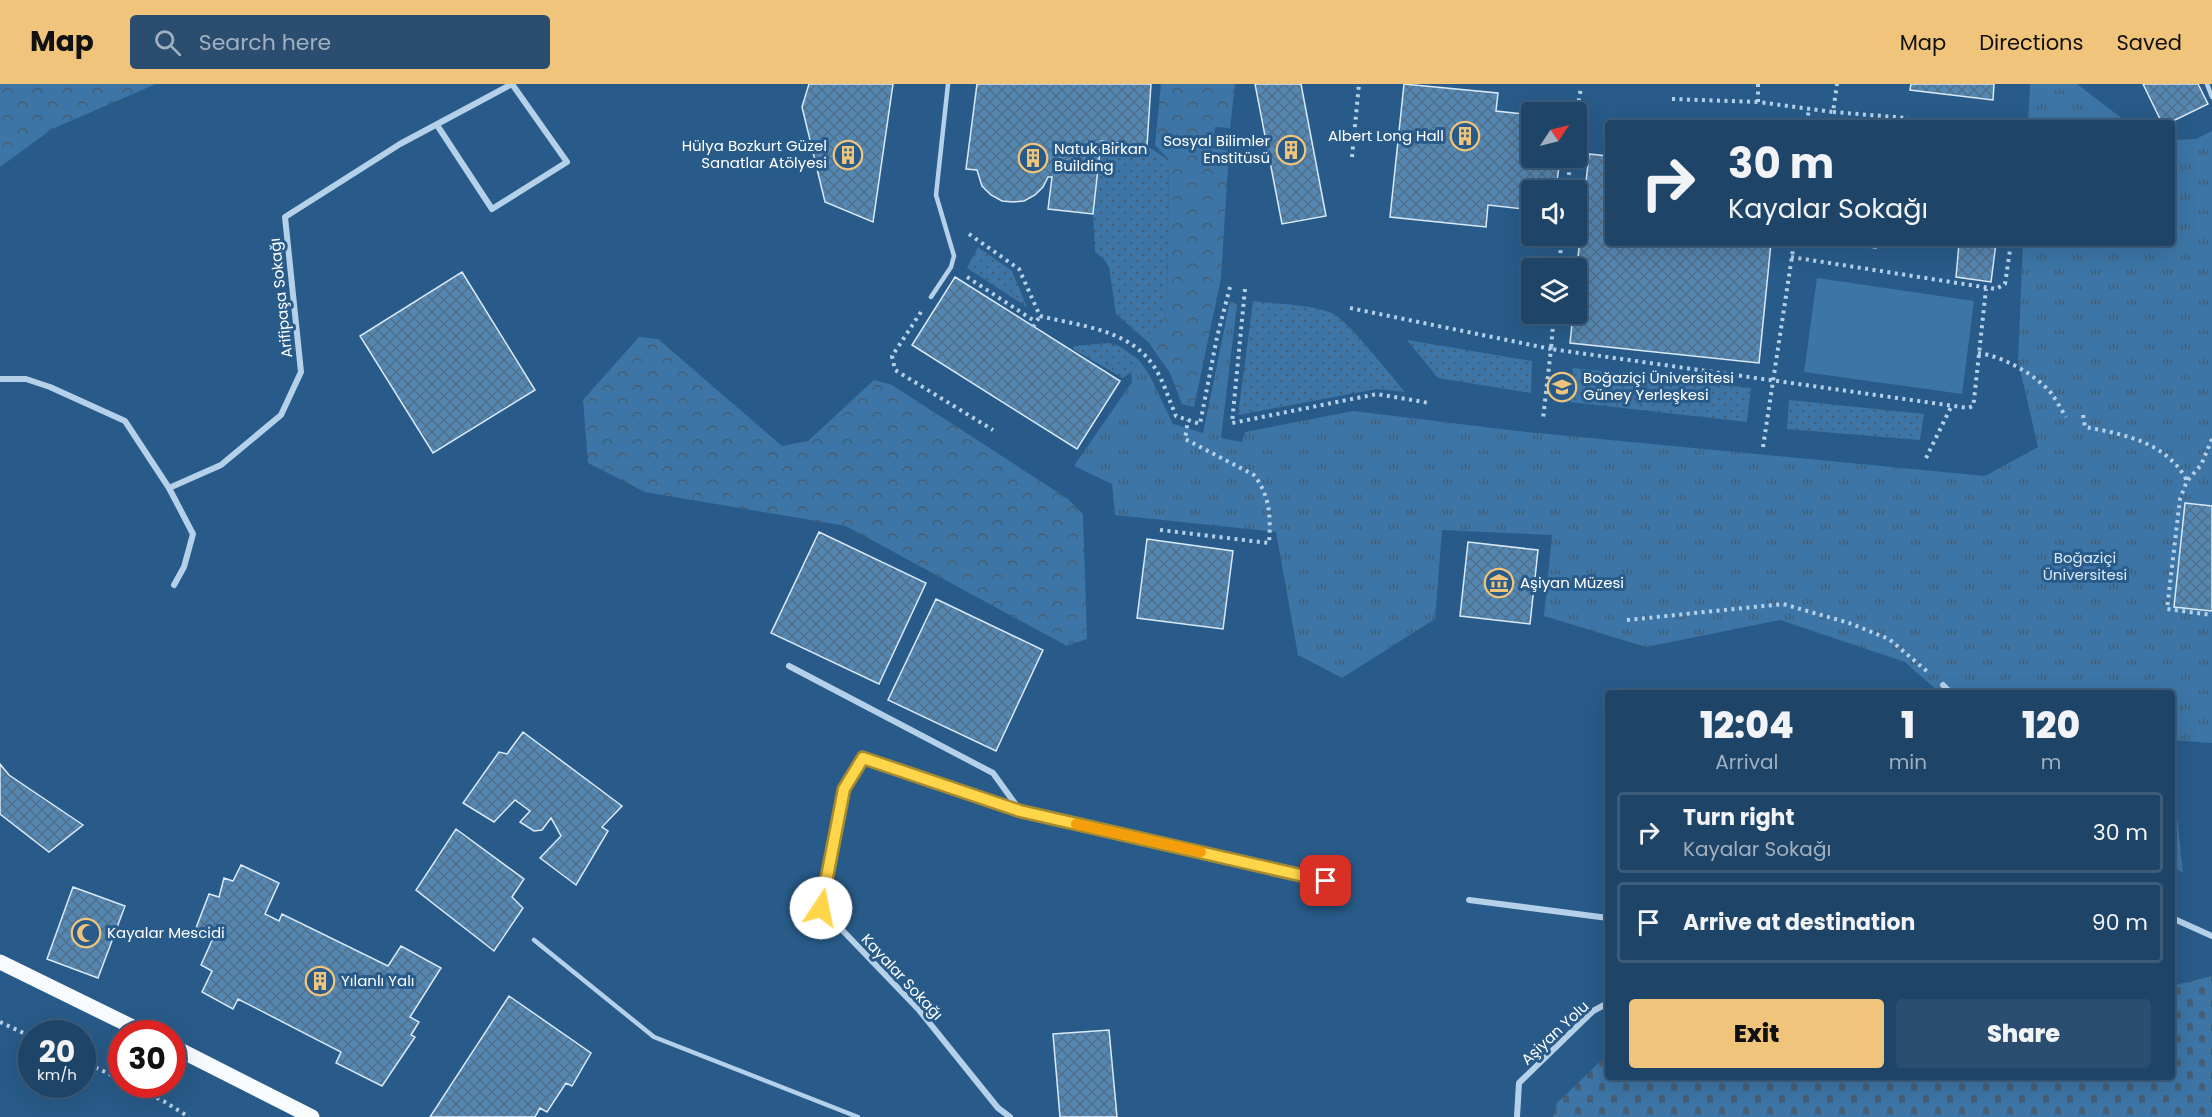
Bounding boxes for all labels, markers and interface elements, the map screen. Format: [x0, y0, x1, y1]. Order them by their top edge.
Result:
search box [130, 15, 550, 69]
text: Map [30, 22, 94, 61]
icon: search [151, 26, 184, 59]
text: Search here [199, 27, 331, 58]
text: Map [1900, 28, 1946, 57]
text: Directions [1979, 28, 2083, 57]
text: Saved [2116, 28, 2182, 57]
north arrow [1521, 102, 1587, 168]
map controls [1521, 102, 1587, 324]
building icon: Albert Long Hall [1449, 120, 1481, 152]
place label: Albert Long Hall [1328, 125, 1444, 146]
place label: Sosyal Bilimler Enstitüsü [1163, 130, 1270, 168]
building icon: Sosyal Bilimler Enstitüsü [1275, 134, 1307, 166]
text: 30 m [1728, 134, 1834, 193]
place label: Hülya Bozkurt Güzel Sanatlar Atölyesi [682, 135, 827, 173]
place label: Natuk Birkan Building [1054, 138, 1147, 176]
building icon: Hülya Bozkurt Güzel Sanatlar Atölyesi [832, 139, 864, 171]
building icon: Natuk Birkan Building [1017, 142, 1049, 174]
icon: right [1629, 144, 1707, 222]
button: sound [1521, 180, 1587, 246]
text: Kayalar Sokağı [1728, 190, 1928, 227]
street label: Arifipaşa Sokağı [264, 237, 297, 359]
button: layers [1521, 258, 1587, 324]
place label: Boğaziçi Üniversitesi Güney Yerleşkesi [1583, 367, 1734, 405]
school or university icon: Boğaziçi Üniversitesi Güney Yerleşkesi [1546, 371, 1578, 403]
park label: Boğaziçi Üniversitesi [2043, 547, 2127, 585]
museum icon: Aşiyan Müzesi [1483, 567, 1515, 599]
place label: Aşiyan Müzesi [1520, 572, 1624, 593]
text: 12:04 [1700, 700, 1794, 751]
text: 1 [1901, 700, 1915, 751]
text: 120 [2022, 700, 2080, 751]
text: Arrival [1715, 748, 1778, 776]
text: min [1889, 748, 1927, 776]
text: m [2041, 748, 2061, 776]
text: Turn right [1683, 802, 1794, 833]
icon: right [1632, 816, 1665, 849]
text: 30 m [2093, 817, 2148, 848]
text: Kayalar Sokağı [1683, 835, 1831, 863]
pin [1300, 855, 1351, 906]
icon: arrive [1309, 864, 1342, 897]
position arrow [789, 876, 853, 940]
icon: arrive [1632, 906, 1665, 939]
text: Arrive at destination [1683, 907, 1915, 938]
text: 90 m [2092, 907, 2148, 938]
mosque icon: Kayalar Mescidi [70, 917, 102, 949]
place label: Kayalar Mescidi [107, 922, 225, 943]
street label: Kayalar Sokağı [857, 929, 948, 1025]
building icon: Yılanlı Yalı [304, 965, 336, 997]
place label: Yılanlı Yalı [341, 970, 415, 991]
street label: Aşiyan Yolu [1516, 996, 1593, 1069]
button: Exit [1629, 999, 1884, 1068]
button: Share [1896, 999, 2151, 1068]
speed limit sign: 30 [108, 1020, 186, 1098]
text: 20 [39, 1030, 75, 1073]
text: km/h [37, 1064, 77, 1085]

